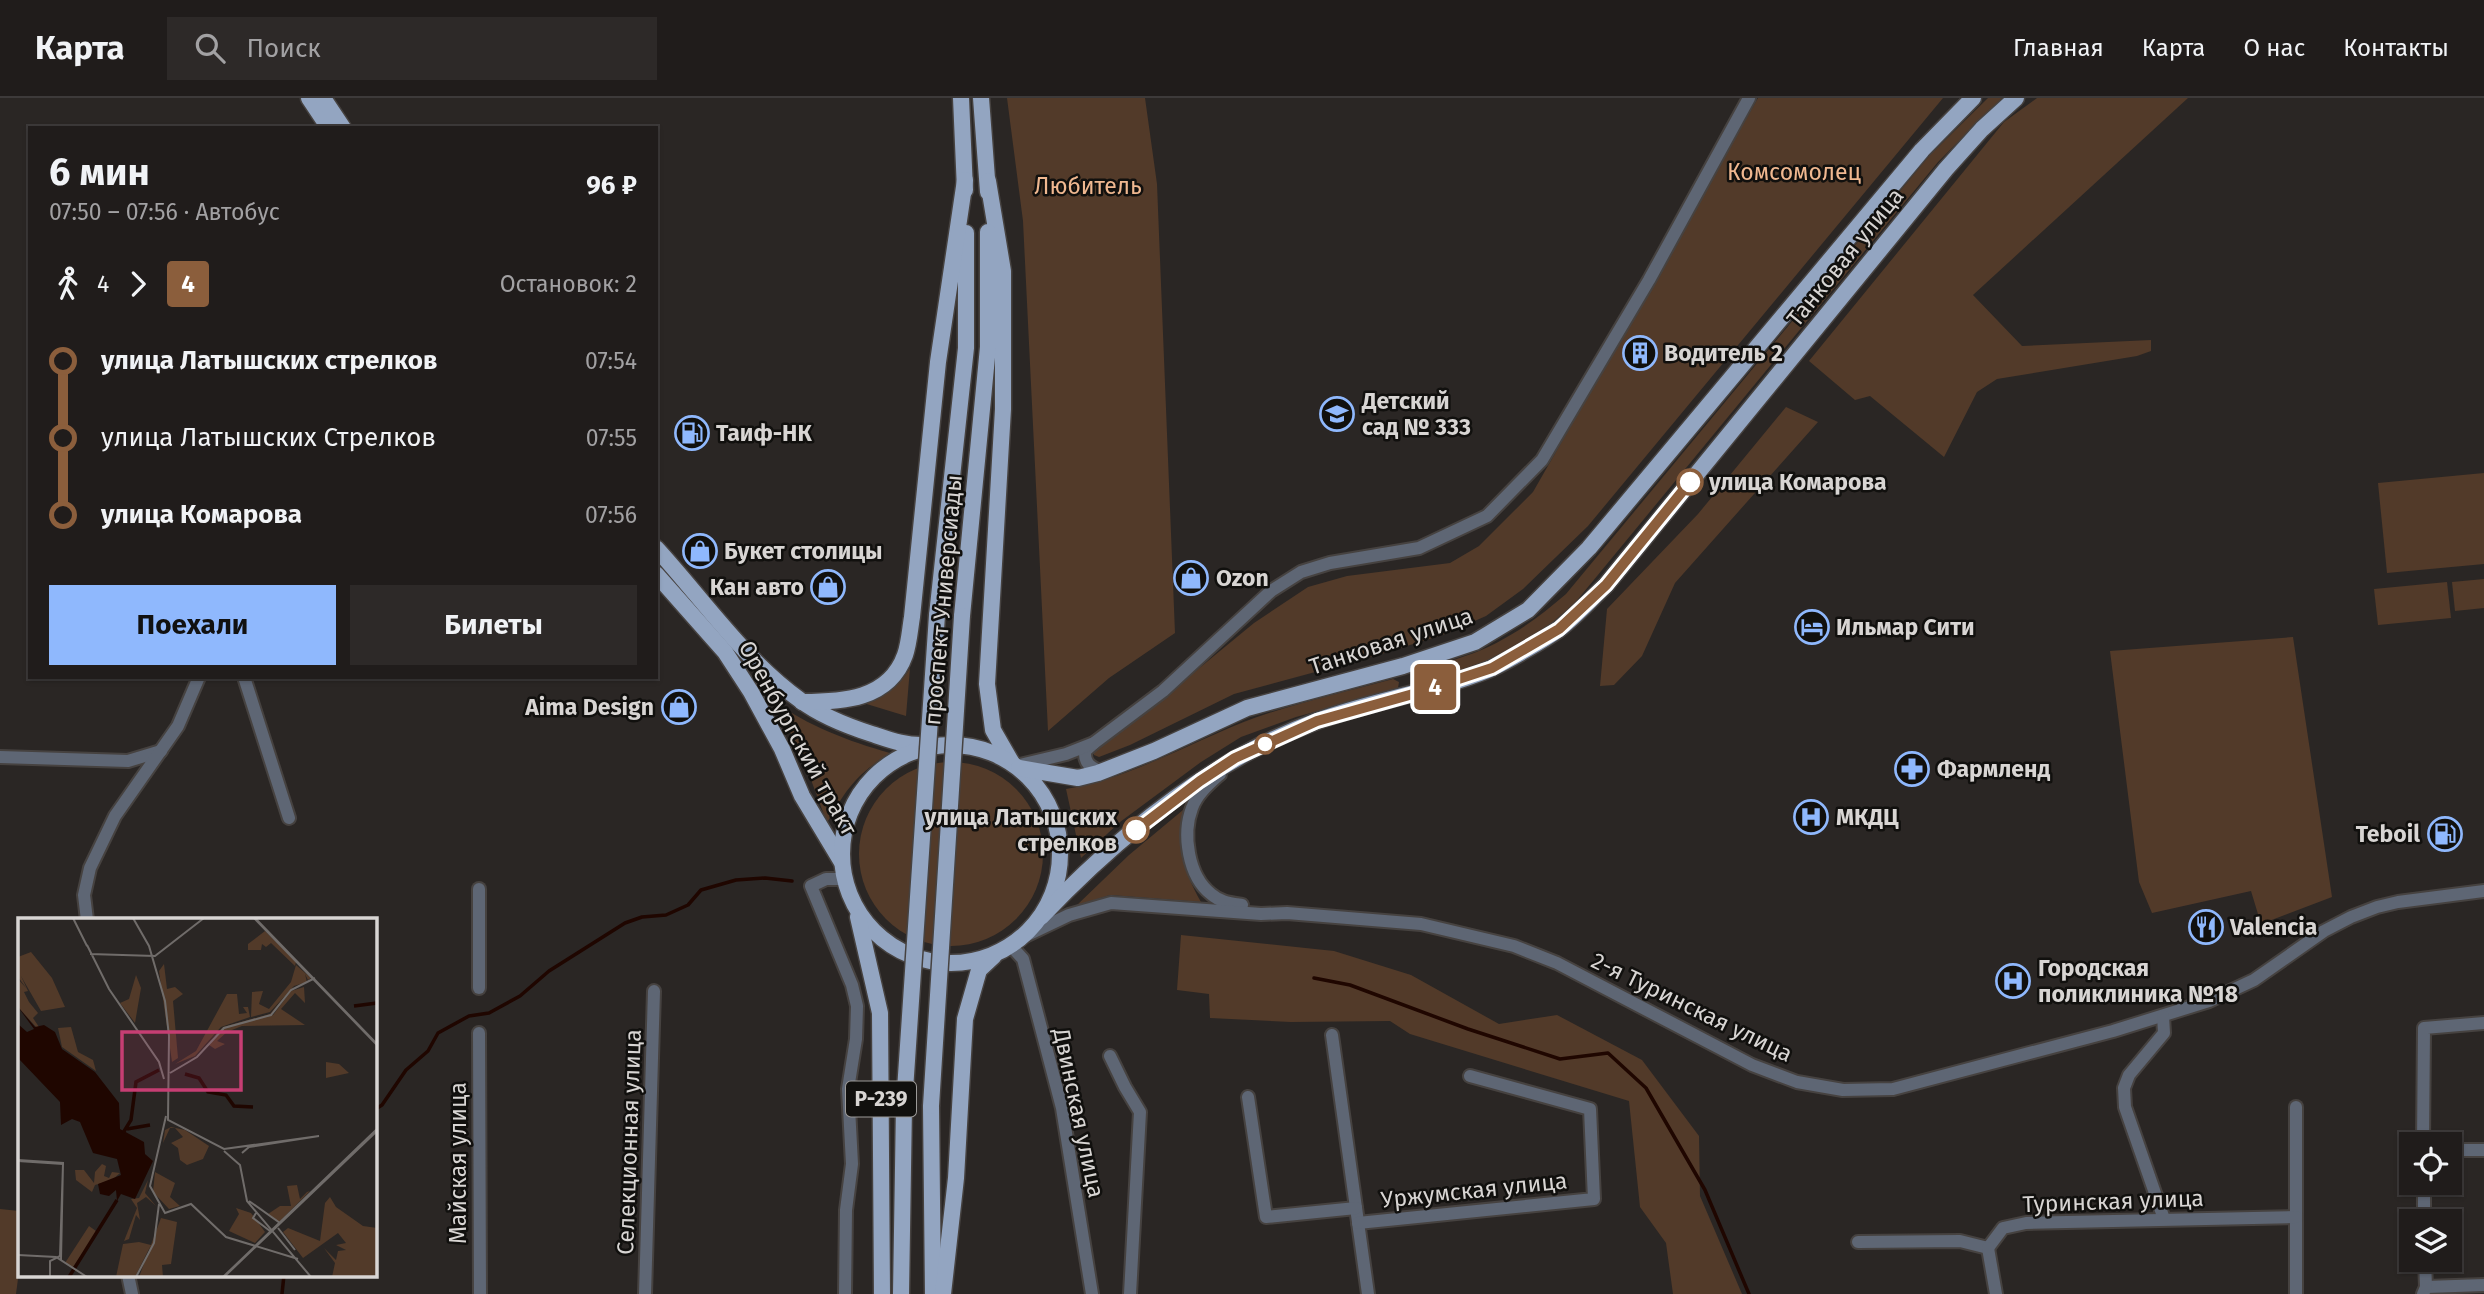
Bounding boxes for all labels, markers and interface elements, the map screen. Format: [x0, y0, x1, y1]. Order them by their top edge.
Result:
search box [167, 17, 657, 80]
text: Карта [35, 28, 125, 68]
icon: search [191, 29, 229, 67]
text: Поиск [247, 33, 321, 64]
text: Главная [2013, 34, 2104, 62]
text: Карта [2142, 34, 2205, 62]
text: О нас [2243, 34, 2305, 62]
text: Контакты [2343, 34, 2449, 62]
text: 6 мин [49, 149, 150, 195]
park label: Комсомолец [1727, 158, 1862, 186]
text: 96 ₽ [586, 170, 637, 201]
park label: Любитель [1034, 172, 1142, 200]
street label: Танковая улица [1781, 182, 1909, 332]
text: 07:50 – 07:56 · Автобус [49, 198, 280, 226]
icon: walk [49, 265, 87, 303]
icon: forward [119, 265, 157, 303]
text: 4 [97, 270, 109, 298]
text: 4 [181, 270, 195, 298]
text: Остановок: 2 [500, 270, 637, 298]
building icon: Водитель 2 [1621, 334, 1659, 372]
place label: Водитель 2 [1664, 339, 1783, 367]
text: улица Латышских стрелков [101, 345, 438, 376]
text: 07:54 [585, 347, 637, 375]
place label: Детский сад № 333 [1361, 387, 1471, 441]
school or university icon: Детский сад № 333 [1318, 395, 1356, 433]
fuel station icon: Таиф-НК [673, 414, 711, 452]
place label: Таиф-НК [716, 419, 812, 447]
text: улица Латышских Стрелков [101, 422, 436, 453]
text: 07:55 [586, 424, 637, 452]
place label: улица Комарова [1708, 468, 1887, 496]
marker: улица Комарова [1677, 469, 1703, 495]
street label: проспект Универсиады [918, 474, 968, 726]
text: улица Комарова [101, 499, 302, 530]
text: 07:56 [585, 501, 637, 529]
shop icon: Букет столицы [681, 532, 719, 570]
place label: Букет столицы [724, 537, 883, 565]
shop icon: Ozon [1172, 559, 1210, 597]
place label: Ozon [1216, 564, 1269, 592]
shop icon: Кан авто [809, 568, 847, 606]
place label: Кан авто [710, 573, 804, 601]
button: Поехали [49, 585, 336, 665]
button: Билеты [350, 585, 637, 665]
street label: Танковая улица [1306, 601, 1476, 681]
hotel icon: Ильмар Сити [1793, 608, 1831, 646]
place label: Ильмар Сити [1836, 613, 1975, 641]
street label: Оренбургский тракт [733, 636, 864, 841]
line badge: 4 [1412, 664, 1458, 710]
text: 4 [1428, 673, 1442, 701]
shop icon: Aima Design [660, 688, 698, 726]
place label: Aima Design [524, 693, 654, 721]
unlabelled marker [1255, 734, 1275, 754]
pharmacy icon: Фармленд [1893, 750, 1931, 788]
place label: Фармленд [1937, 755, 2050, 783]
hospital icon: МКДЦ [1792, 798, 1830, 836]
place label: улица Латышских стрелков [924, 803, 1117, 857]
place label: МКДЦ [1836, 803, 1899, 831]
fuel station icon: Teboil [2426, 815, 2464, 853]
marker: улица Латышских стрелков [1123, 817, 1149, 843]
place label: Teboil [2356, 820, 2420, 848]
restaurant icon: Valencia [2187, 908, 2225, 946]
place label: Valencia [2229, 913, 2317, 941]
inset map [18, 918, 376, 1276]
street label: 2-я Туринская улица [1587, 946, 1797, 1068]
place label: Городская поликлиника №18 [2038, 954, 2238, 1008]
hospital icon: Городская поликлиника №18 [1994, 962, 2032, 1000]
street label: Двинская улица [1047, 1025, 1111, 1200]
street label: Селекционная улица [611, 1029, 647, 1255]
street label: Майская улица [444, 1082, 472, 1244]
road number: Р-239 [846, 1082, 916, 1116]
map controls [2399, 1132, 2462, 1272]
button: locate [2399, 1132, 2462, 1195]
street label: Уржумская улица [1380, 1166, 1568, 1214]
street label: Туринская улица [2022, 1184, 2204, 1218]
button: layers [2399, 1209, 2462, 1272]

